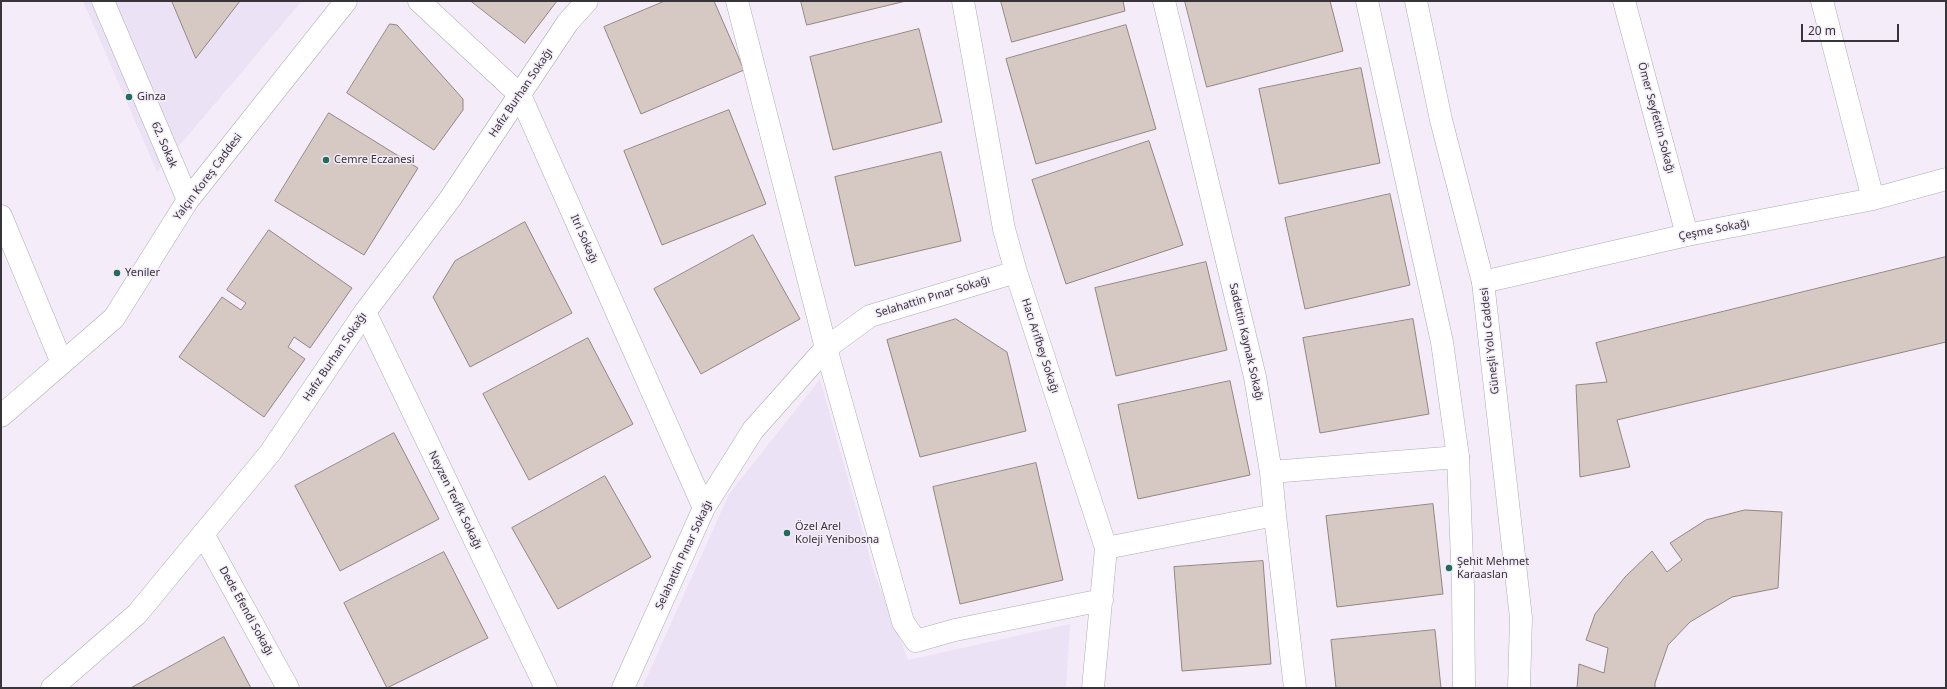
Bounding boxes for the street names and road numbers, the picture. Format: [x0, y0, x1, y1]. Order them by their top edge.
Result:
street label: Hafız Burhan Sokağı [486, 46, 556, 140]
street label: Ömer Seyfettin Sokağı [1635, 61, 1677, 175]
street label: 62. Sokak [148, 120, 180, 170]
street label: Yalçın Koreş Caddesi [171, 131, 245, 223]
street label: Itri Sokağı [567, 212, 601, 266]
street label: Çeşme Sokağı [1677, 217, 1751, 243]
street label: Selahattin Pınar Sokağı [874, 273, 992, 321]
street label: Sadettin Kaynak Sokağı [1226, 282, 1266, 402]
street label: Güneşli Yolu Caddesi [1478, 287, 1502, 395]
street label: Hacı Arifbey Sokağı [1018, 297, 1062, 395]
street label: Hafız Burhan Sokağı [300, 310, 370, 404]
street label: Neyzen Tevfik Sokağı [425, 449, 485, 551]
street label: Selahattin Pınar Sokağı [653, 498, 715, 612]
street label: Dede Efendi Sokağı [216, 564, 276, 658]

